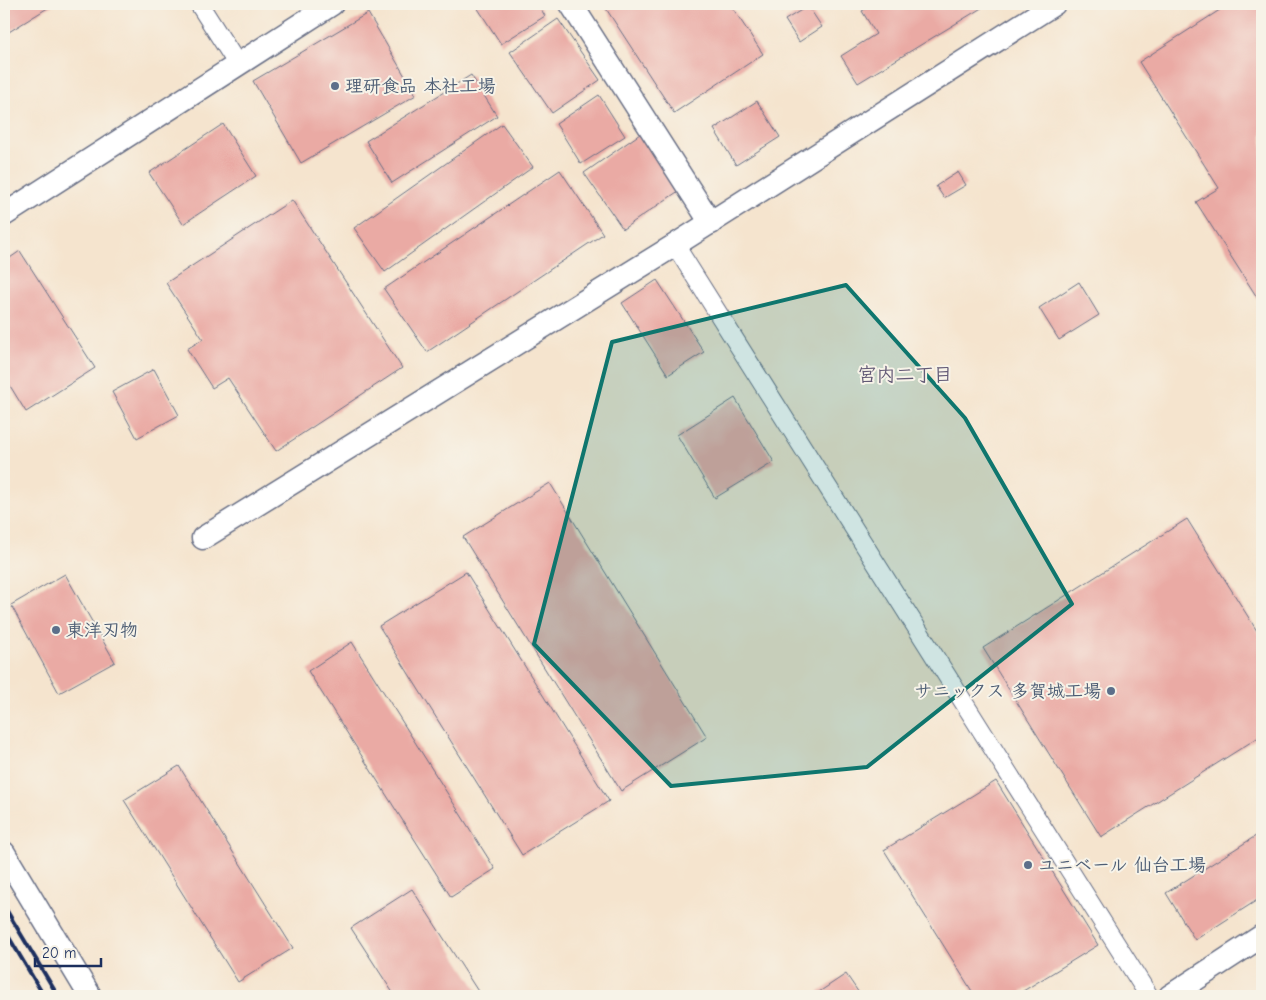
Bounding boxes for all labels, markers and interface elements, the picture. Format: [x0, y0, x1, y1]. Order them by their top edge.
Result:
place label: 理研食品 本社工場 [345, 76, 495, 97]
marker: 理研食品 本社工場 [329, 80, 341, 92]
district label: 宮内二丁目 [857, 364, 953, 386]
place label: 東洋刃物 [66, 620, 138, 641]
marker: 東洋刃物 [50, 624, 62, 636]
place label: サニックス 多賀城工場 [915, 681, 1101, 702]
marker: サニックス 多賀城工場 [1105, 685, 1117, 697]
place label: ユニベール 仙台工場 [1038, 855, 1206, 876]
marker: ユニベール 仙台工場 [1022, 859, 1034, 871]
scale bar [35, 935, 101, 967]
text: 20 m [42, 944, 76, 962]

